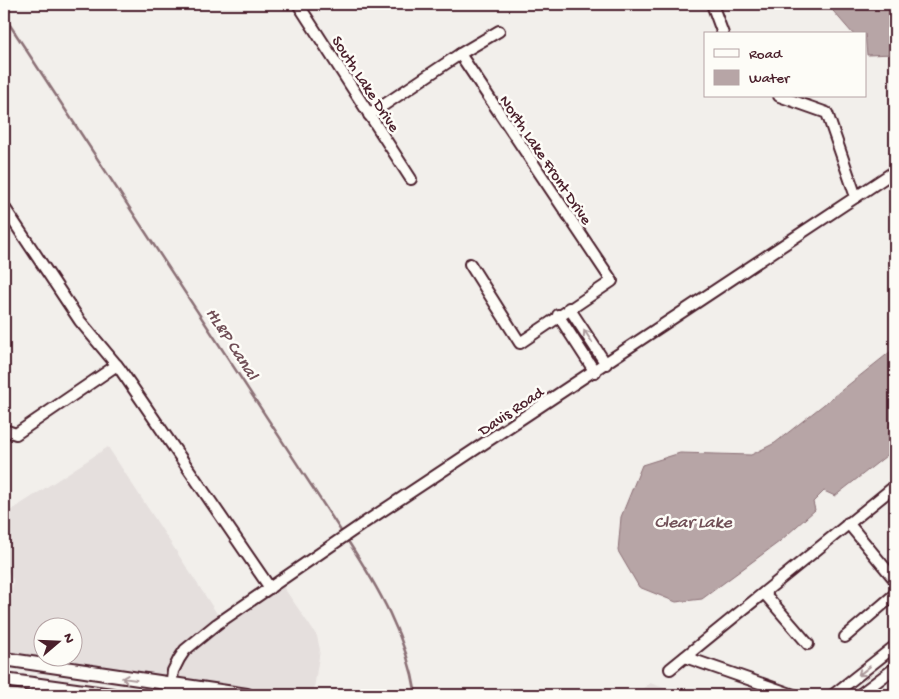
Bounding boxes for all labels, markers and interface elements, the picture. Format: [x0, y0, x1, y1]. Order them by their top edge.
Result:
legend [704, 32, 866, 98]
street label: South Lake Drive [326, 33, 403, 137]
text: Road [749, 46, 783, 64]
text: Water [749, 70, 791, 88]
street label: North Lake Front Drive [494, 93, 595, 230]
water label: HL&P Canal [200, 304, 262, 385]
one-way arrow [582, 329, 593, 343]
street label: Davis Road [475, 383, 549, 442]
water label: Clear Lake [654, 513, 732, 534]
north arrow [32, 616, 82, 666]
text: N [58, 631, 77, 646]
one-way arrow [858, 665, 871, 676]
one-way arrow [121, 674, 137, 684]

